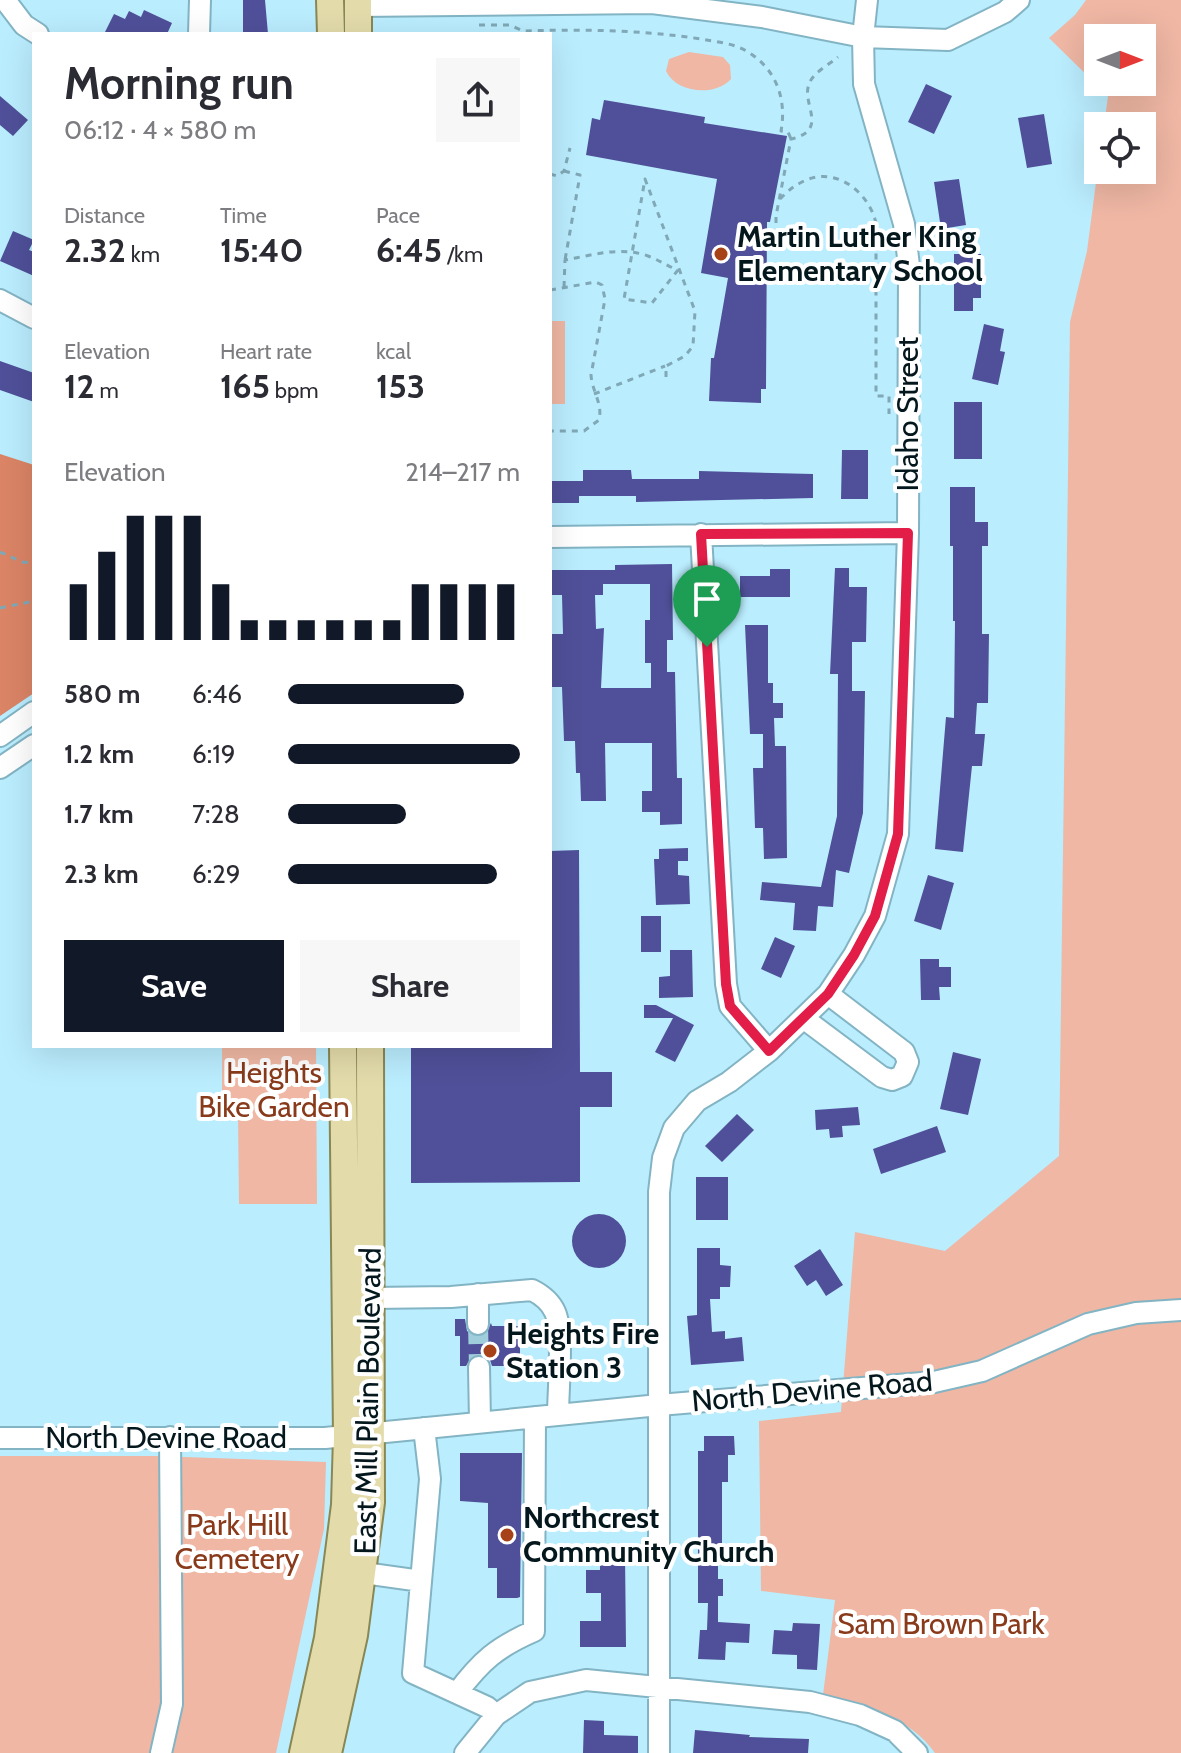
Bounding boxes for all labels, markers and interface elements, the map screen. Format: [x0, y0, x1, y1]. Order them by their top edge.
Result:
north arrow [1084, 24, 1156, 96]
map controls [1084, 24, 1156, 184]
text: Morning run [64, 57, 294, 110]
button: share [436, 58, 520, 142]
button: locate [1084, 112, 1156, 184]
text: 06:12 · 4 × 580 m [64, 114, 256, 146]
text: Distance [64, 202, 145, 229]
text: Time [220, 202, 267, 229]
text: Pace [376, 202, 420, 229]
place label: Martin Luther King Elementary School [737, 218, 983, 289]
text: 2.32 [64, 229, 126, 271]
text: 15:40 [220, 229, 303, 271]
text: 6:45 [376, 229, 442, 271]
text: km [126, 241, 160, 268]
text: /km [442, 241, 483, 268]
marker: Martin Luther King Elementary School [712, 245, 730, 263]
street label: Idaho Street [889, 337, 926, 491]
text: Elevation [64, 338, 150, 365]
text: Heart rate [220, 338, 312, 365]
text: kcal [376, 338, 411, 365]
text: 12 [64, 365, 95, 407]
text: 165 [220, 365, 270, 407]
text: 153 [376, 365, 425, 407]
text: m [95, 377, 119, 404]
text: bpm [270, 377, 319, 404]
text: Elevation [64, 456, 166, 488]
text: 214–217 m [405, 456, 520, 488]
pin [673, 565, 741, 647]
icon: arrive [685, 577, 729, 621]
text: 580 m [64, 678, 140, 710]
text: 6:46 [192, 678, 242, 710]
text: 1.2 km [64, 738, 134, 770]
text: 6:19 [192, 738, 235, 770]
text: 1.7 km [64, 798, 134, 830]
text: 7:28 [192, 798, 240, 830]
text: 2.3 km [64, 858, 139, 890]
text: 6:29 [192, 858, 241, 890]
button: Save [64, 940, 284, 1032]
button: Share [300, 940, 520, 1032]
park label: Heights Bike Garden [198, 1054, 350, 1125]
street label: East Mill Plain Boulevard [346, 1247, 389, 1555]
place label: Heights Fire Station 3 [506, 1315, 659, 1386]
marker: Heights Fire Station 3 [481, 1342, 499, 1360]
street label: North Devine Road [690, 1362, 934, 1419]
street label: North Devine Road [45, 1419, 287, 1456]
place label: Northcrest Community Church [523, 1499, 775, 1570]
park label: Park Hill Cemetery [174, 1506, 300, 1577]
marker: Northcrest Community Church [498, 1526, 516, 1544]
park label: Sam Brown Park [837, 1605, 1045, 1642]

